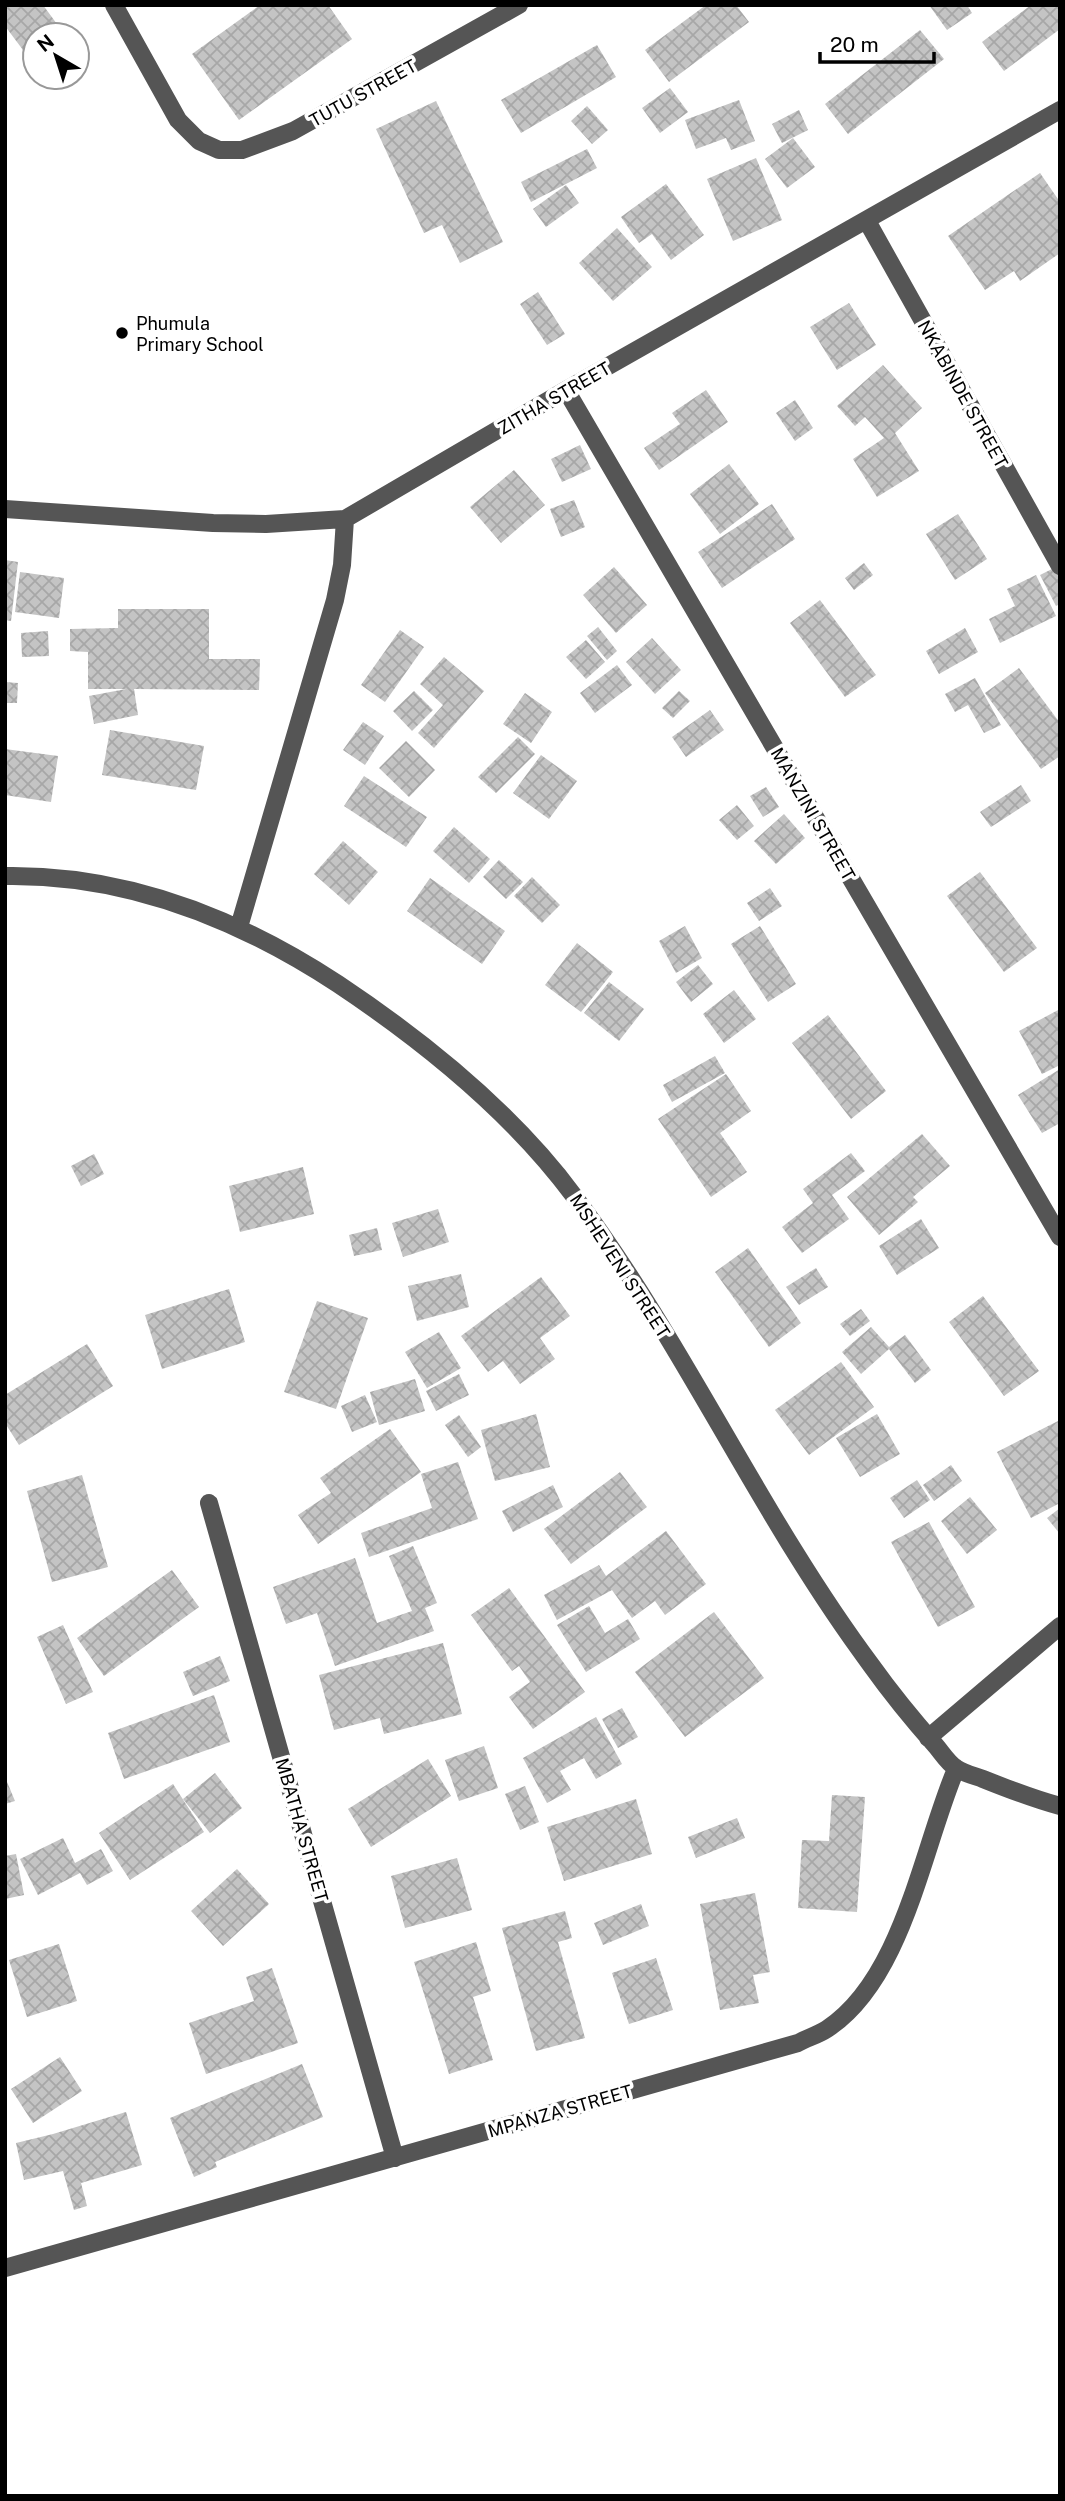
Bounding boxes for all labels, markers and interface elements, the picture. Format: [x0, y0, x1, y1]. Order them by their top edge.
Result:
north arrow [21, 21, 91, 91]
scale bar [820, 21, 934, 65]
text: N [33, 30, 58, 56]
text: 20 m [830, 32, 879, 57]
street label: TUTU STREET [306, 55, 420, 131]
place label: Phumula Primary School [136, 313, 264, 355]
street label: NKABINDE STREET [914, 316, 1013, 472]
marker: Phumula Primary School [114, 325, 130, 341]
street label: ZITHA STREET [494, 357, 614, 439]
street label: MANZINI STREET [766, 744, 860, 884]
street label: MSHEVENI STREET [566, 1190, 675, 1342]
street label: MBATHA STREET [271, 1756, 333, 1905]
street label: MPANZA STREET [485, 2080, 635, 2142]

